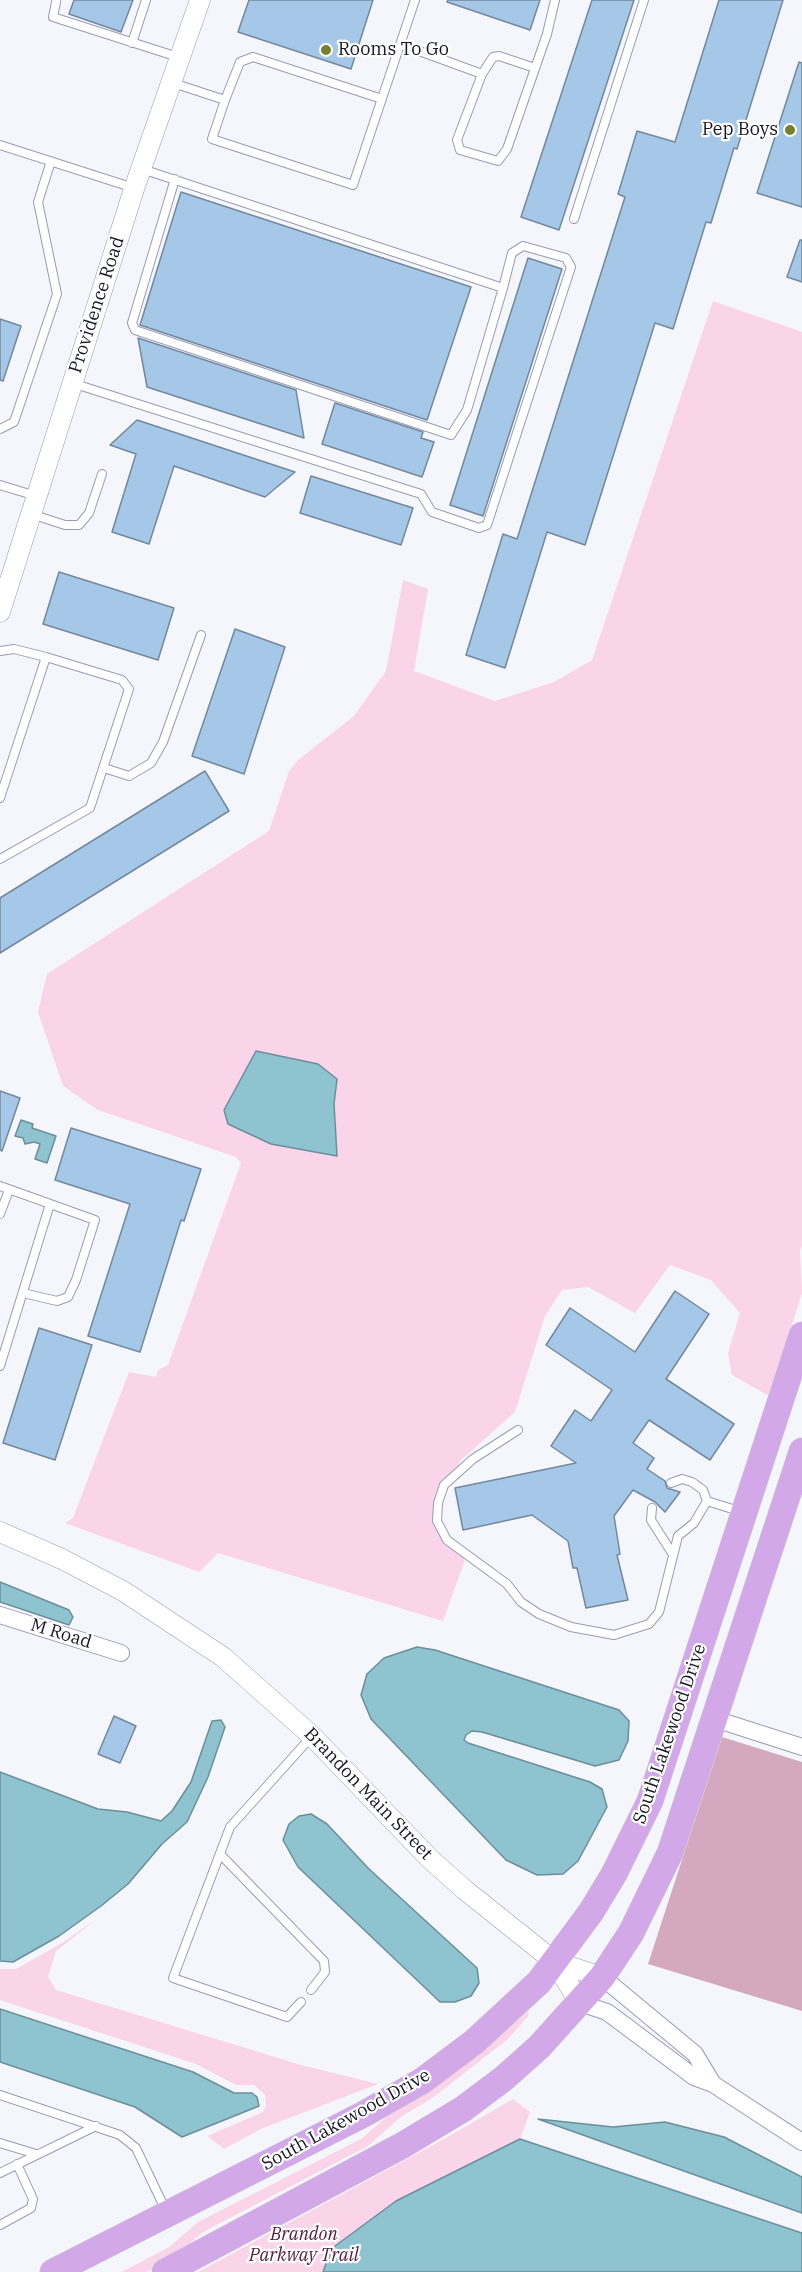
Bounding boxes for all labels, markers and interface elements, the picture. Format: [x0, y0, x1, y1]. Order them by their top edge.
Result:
place label: Rooms To Go [338, 39, 449, 61]
marker: Rooms To Go [319, 43, 333, 57]
place label: Pep Boys [702, 119, 778, 141]
marker: Pep Boys [783, 123, 797, 137]
street label: Providence Road [65, 234, 129, 376]
street label: M Road [28, 1614, 94, 1654]
street label: South Lakewood Drive [629, 1641, 711, 1827]
street label: Brandon Main Street [299, 1723, 437, 1865]
street label: South Lakewood Drive [258, 2065, 434, 2175]
park label: Brandon Parkway Trail [249, 2224, 359, 2266]

